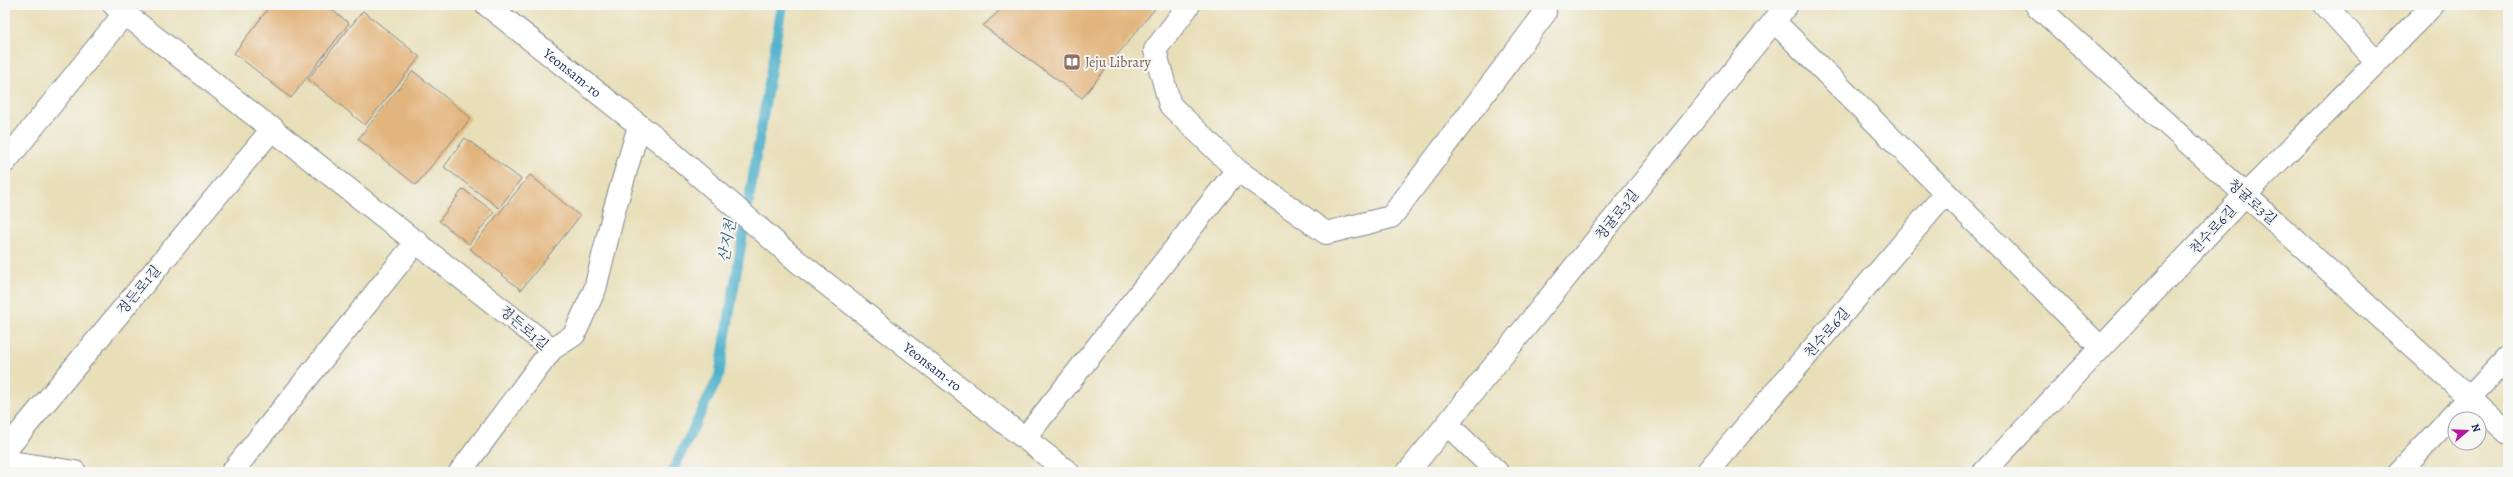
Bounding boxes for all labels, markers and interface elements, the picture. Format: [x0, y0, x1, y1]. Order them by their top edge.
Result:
street label: Yeonsam-ro [539, 43, 606, 102]
library icon: Jeju Library [1062, 52, 1082, 72]
place label: Jeju Library [1085, 53, 1152, 72]
street label: 청귤로3길 [2223, 175, 2281, 229]
street label: 청귤로3길 [1591, 186, 1643, 244]
street label: 천수로6길 [2185, 201, 2241, 259]
water label: 산지천 [713, 216, 741, 264]
street label: 정든로1길 [113, 261, 165, 319]
street label: 정든로1길 [496, 302, 552, 354]
street label: 천수로6길 [1800, 304, 1854, 362]
street label: Yeonsam-ro [899, 337, 966, 395]
north arrow [2447, 411, 2487, 451]
text: N [2468, 422, 2484, 434]

